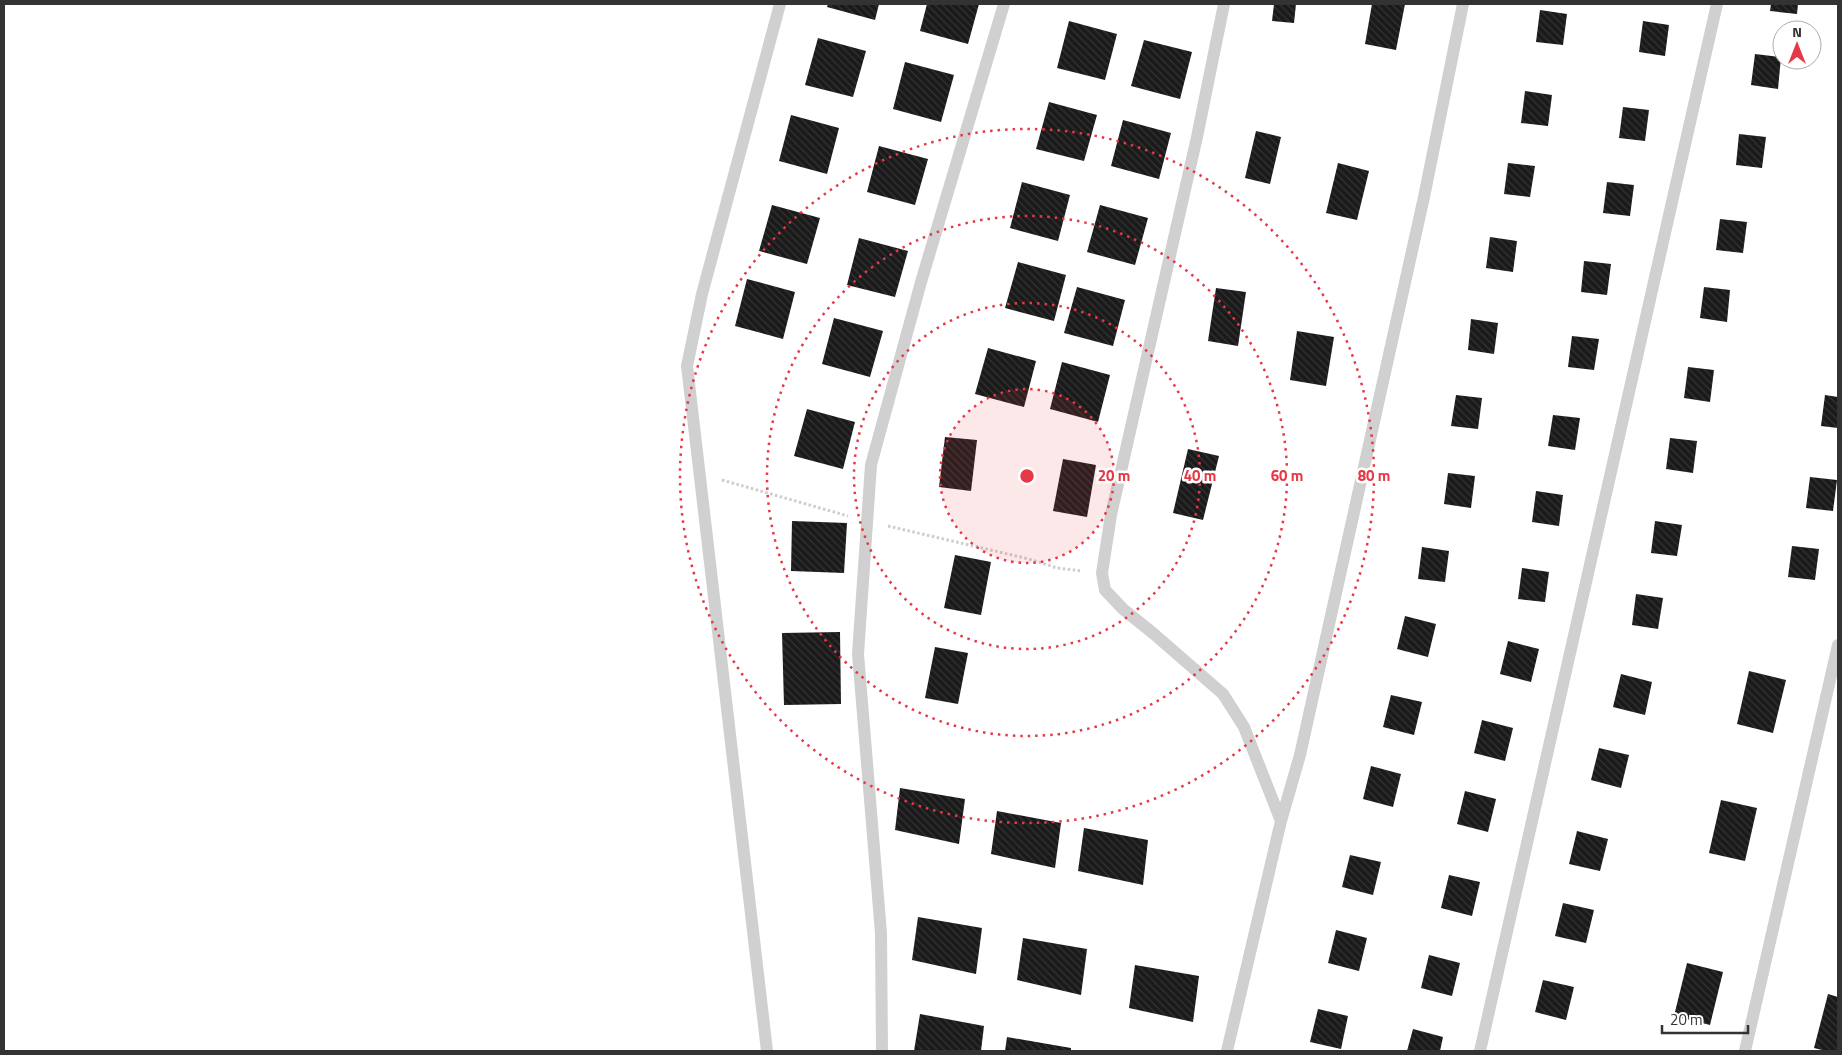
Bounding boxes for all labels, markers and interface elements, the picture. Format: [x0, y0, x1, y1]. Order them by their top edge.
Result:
north arrow [1772, 20, 1822, 70]
text: N [1792, 21, 1802, 42]
text: 20 m [1098, 464, 1130, 487]
text: 40 m [1184, 464, 1216, 487]
text: 60 m [1271, 464, 1303, 487]
text: 80 m [1358, 464, 1390, 487]
centre of rings [1018, 467, 1036, 485]
scale bar [1662, 1002, 1748, 1034]
text: 20 m [1670, 1008, 1703, 1031]

